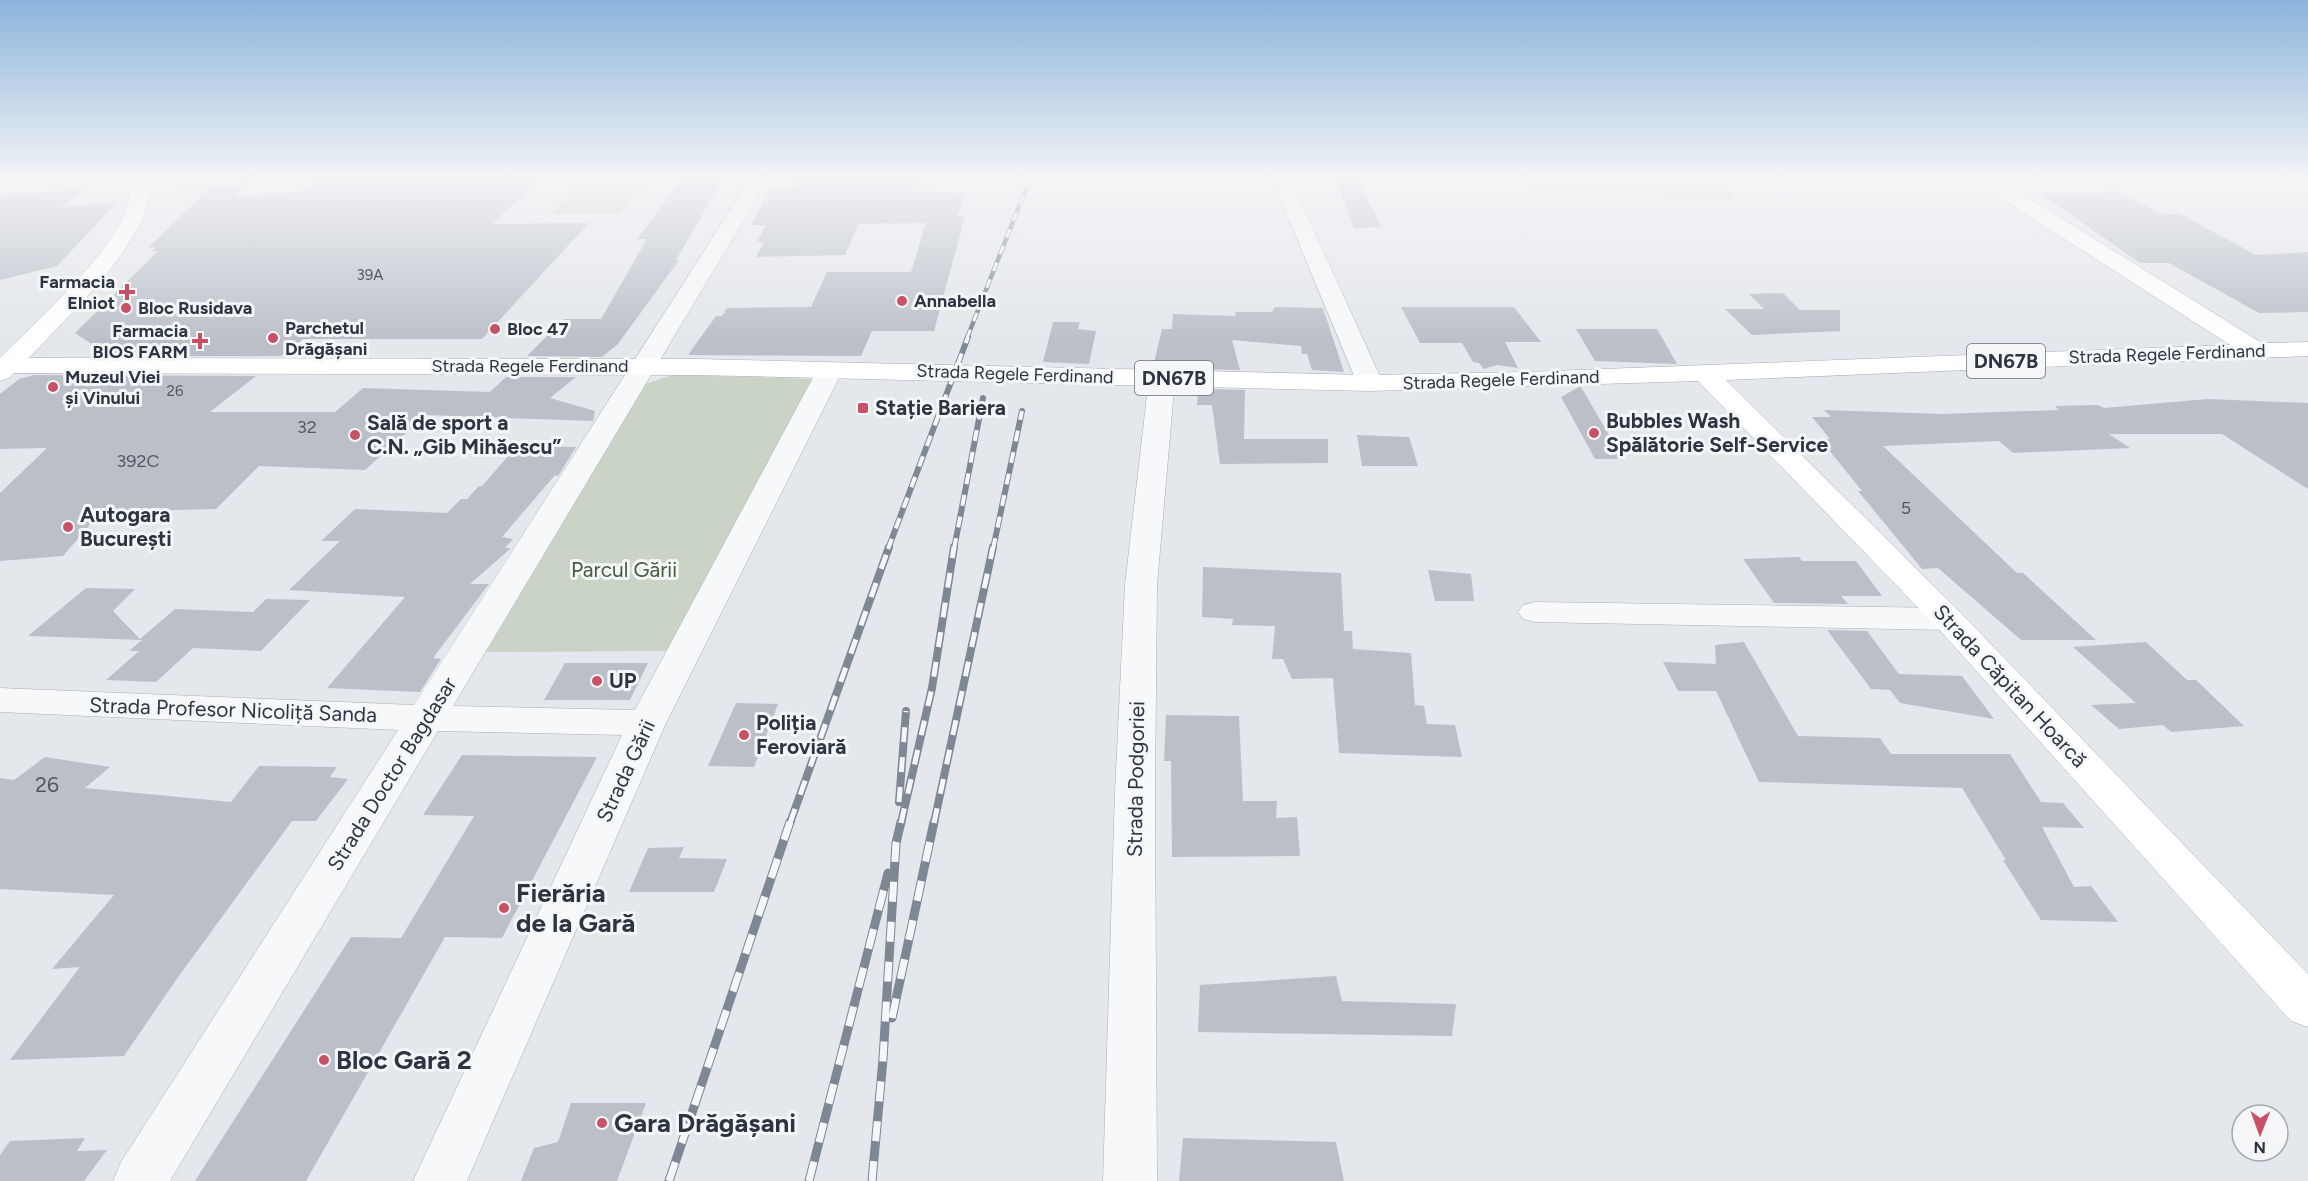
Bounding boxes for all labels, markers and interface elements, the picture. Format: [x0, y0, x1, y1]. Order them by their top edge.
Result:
house number: 39A [357, 266, 383, 284]
place label: Farmacia Elniot [39, 271, 115, 314]
marker: Farmacia Elniot [120, 285, 134, 299]
place label: Annabella [914, 290, 996, 312]
marker: Annabella [895, 294, 909, 308]
place label: Bloc Rusidava [138, 297, 252, 319]
marker: Bloc Rusidava [119, 301, 133, 315]
place label: Parchetul Drăgășani [285, 317, 367, 360]
place label: Bloc 47 [507, 318, 568, 340]
place label: Farmacia BIOS FARM [93, 320, 188, 363]
marker: Bloc 47 [488, 322, 502, 336]
marker: Parchetul Drăgășani [266, 331, 280, 345]
marker: Farmacia BIOS FARM [193, 334, 207, 348]
street label: Strada Regele Ferdinand [2068, 340, 2266, 368]
road number: DN67B [1967, 344, 2045, 378]
street label: Strada Regele Ferdinand [431, 355, 629, 377]
street label: Strada Regele Ferdinand [916, 360, 1114, 388]
road number: DN67B [1135, 361, 1213, 395]
place label: Muzeul Viei și Vinului [65, 366, 161, 409]
street label: Strada Regele Ferdinand [1402, 366, 1600, 394]
marker: Muzeul Viei și Vinului [46, 380, 60, 394]
house number: 26 [167, 382, 184, 400]
place label: Stație Bariera [875, 395, 1006, 420]
marker: Stație Bariera [856, 401, 870, 415]
place label: Bubbles Wash Spălătorie Self-Service [1606, 408, 1829, 457]
place label: Sală de sport a C.N. „Gib Mihăescu” [367, 410, 561, 459]
house number: 32 [297, 416, 317, 438]
marker: Bubbles Wash Spălătorie Self-Service [1587, 426, 1601, 440]
marker: Sală de sport a C.N. „Gib Mihăescu” [348, 428, 362, 442]
house number: 392C [116, 450, 160, 472]
house number: 5 [1901, 497, 1911, 519]
place label: Autogara București [80, 502, 172, 551]
marker: Autogara București [61, 520, 75, 534]
park label: Parcul Gării [571, 557, 677, 582]
street label: Strada Căpitan Hoarcă [1929, 599, 2092, 772]
place label: UP [609, 668, 637, 693]
street label: Strada Doctor Bagdasar [322, 672, 461, 875]
marker: UP [590, 674, 604, 688]
street label: Strada Profesor Nicoliță Sanda [89, 692, 377, 727]
street label: Strada Podgoriei [1122, 701, 1149, 857]
place label: Poliția Feroviară [756, 710, 846, 759]
street label: Strada Gării [591, 716, 660, 826]
marker: Poliția Feroviară [737, 728, 751, 742]
house number: 26 [35, 772, 59, 797]
place label: Fierăria de la Gară [516, 877, 635, 939]
marker: Fierăria de la Gară [497, 901, 511, 915]
place label: Bloc Gară 2 [336, 1044, 472, 1076]
marker: Bloc Gară 2 [317, 1053, 331, 1067]
north arrow [2230, 1103, 2290, 1163]
place label: Gara Drăgășani [614, 1107, 796, 1139]
marker: Gara Drăgășani [595, 1116, 609, 1130]
text: N [2253, 1138, 2266, 1157]

